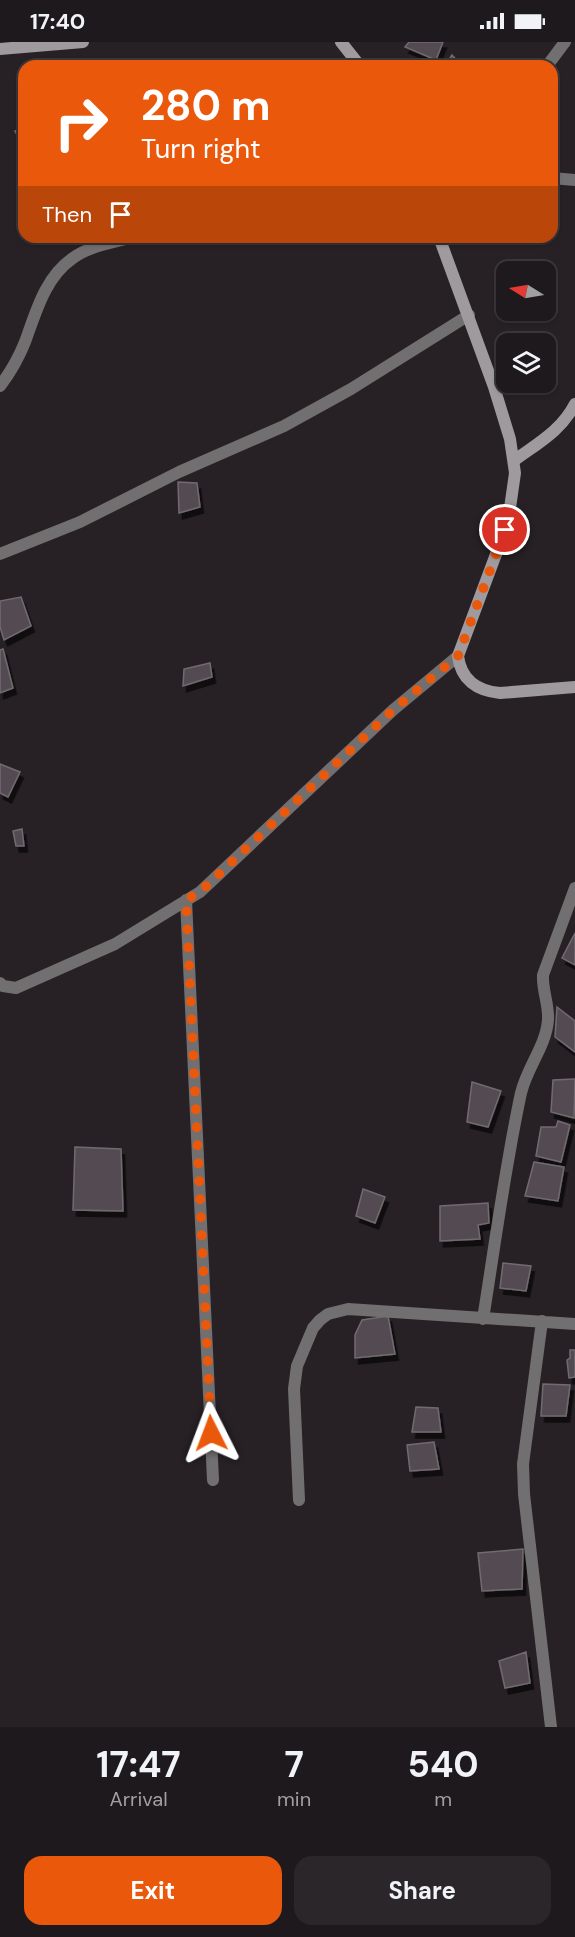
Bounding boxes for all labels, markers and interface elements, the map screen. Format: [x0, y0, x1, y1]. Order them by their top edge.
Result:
text: 17:40 [30, 7, 85, 36]
text: 280 m [141, 78, 271, 133]
icon: right [42, 84, 120, 162]
text: Turn right [141, 131, 261, 166]
icon: arrive [104, 198, 137, 231]
text: Then [42, 200, 92, 229]
north arrow [496, 261, 556, 321]
map controls [496, 261, 556, 393]
button: layers [496, 333, 556, 393]
pin [479, 504, 530, 555]
icon: arrive [488, 513, 521, 546]
position arrow [179, 1401, 243, 1465]
text: 17:47 [96, 1741, 181, 1788]
text: 7 [284, 1741, 304, 1788]
text: 540 [408, 1741, 479, 1788]
text: Arrival [109, 1786, 168, 1812]
text: min [277, 1786, 311, 1812]
text: m [434, 1786, 452, 1812]
button: Exit [24, 1856, 282, 1925]
button: Share [294, 1856, 551, 1925]

